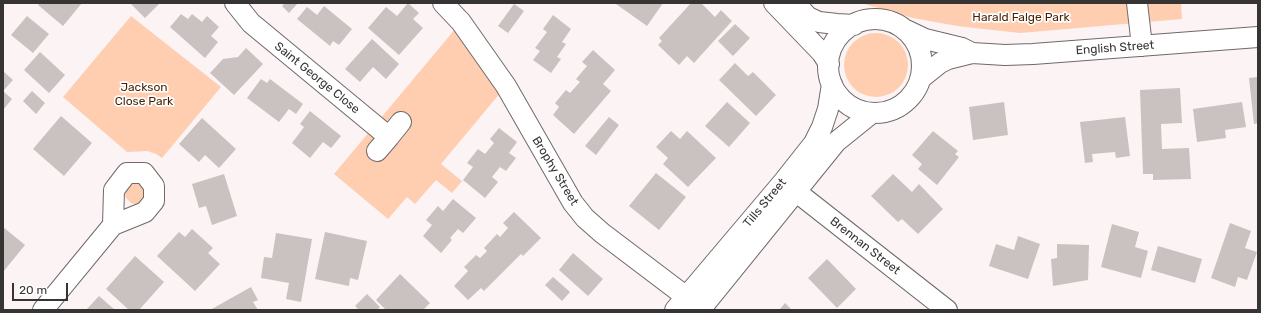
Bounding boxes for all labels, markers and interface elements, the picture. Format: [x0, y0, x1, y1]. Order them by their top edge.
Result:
park label: Harald Falge Park [972, 11, 1070, 25]
street label: English Street [1075, 38, 1155, 58]
street label: Saint George Close [271, 39, 363, 117]
park label: Jackson Close Park [115, 81, 173, 109]
street label: Brophy Street [529, 134, 581, 208]
street label: Tills Street [740, 176, 790, 230]
street label: Brennan Street [827, 214, 903, 278]
scale bar [14, 275, 70, 301]
text: 20 m [19, 283, 47, 297]

